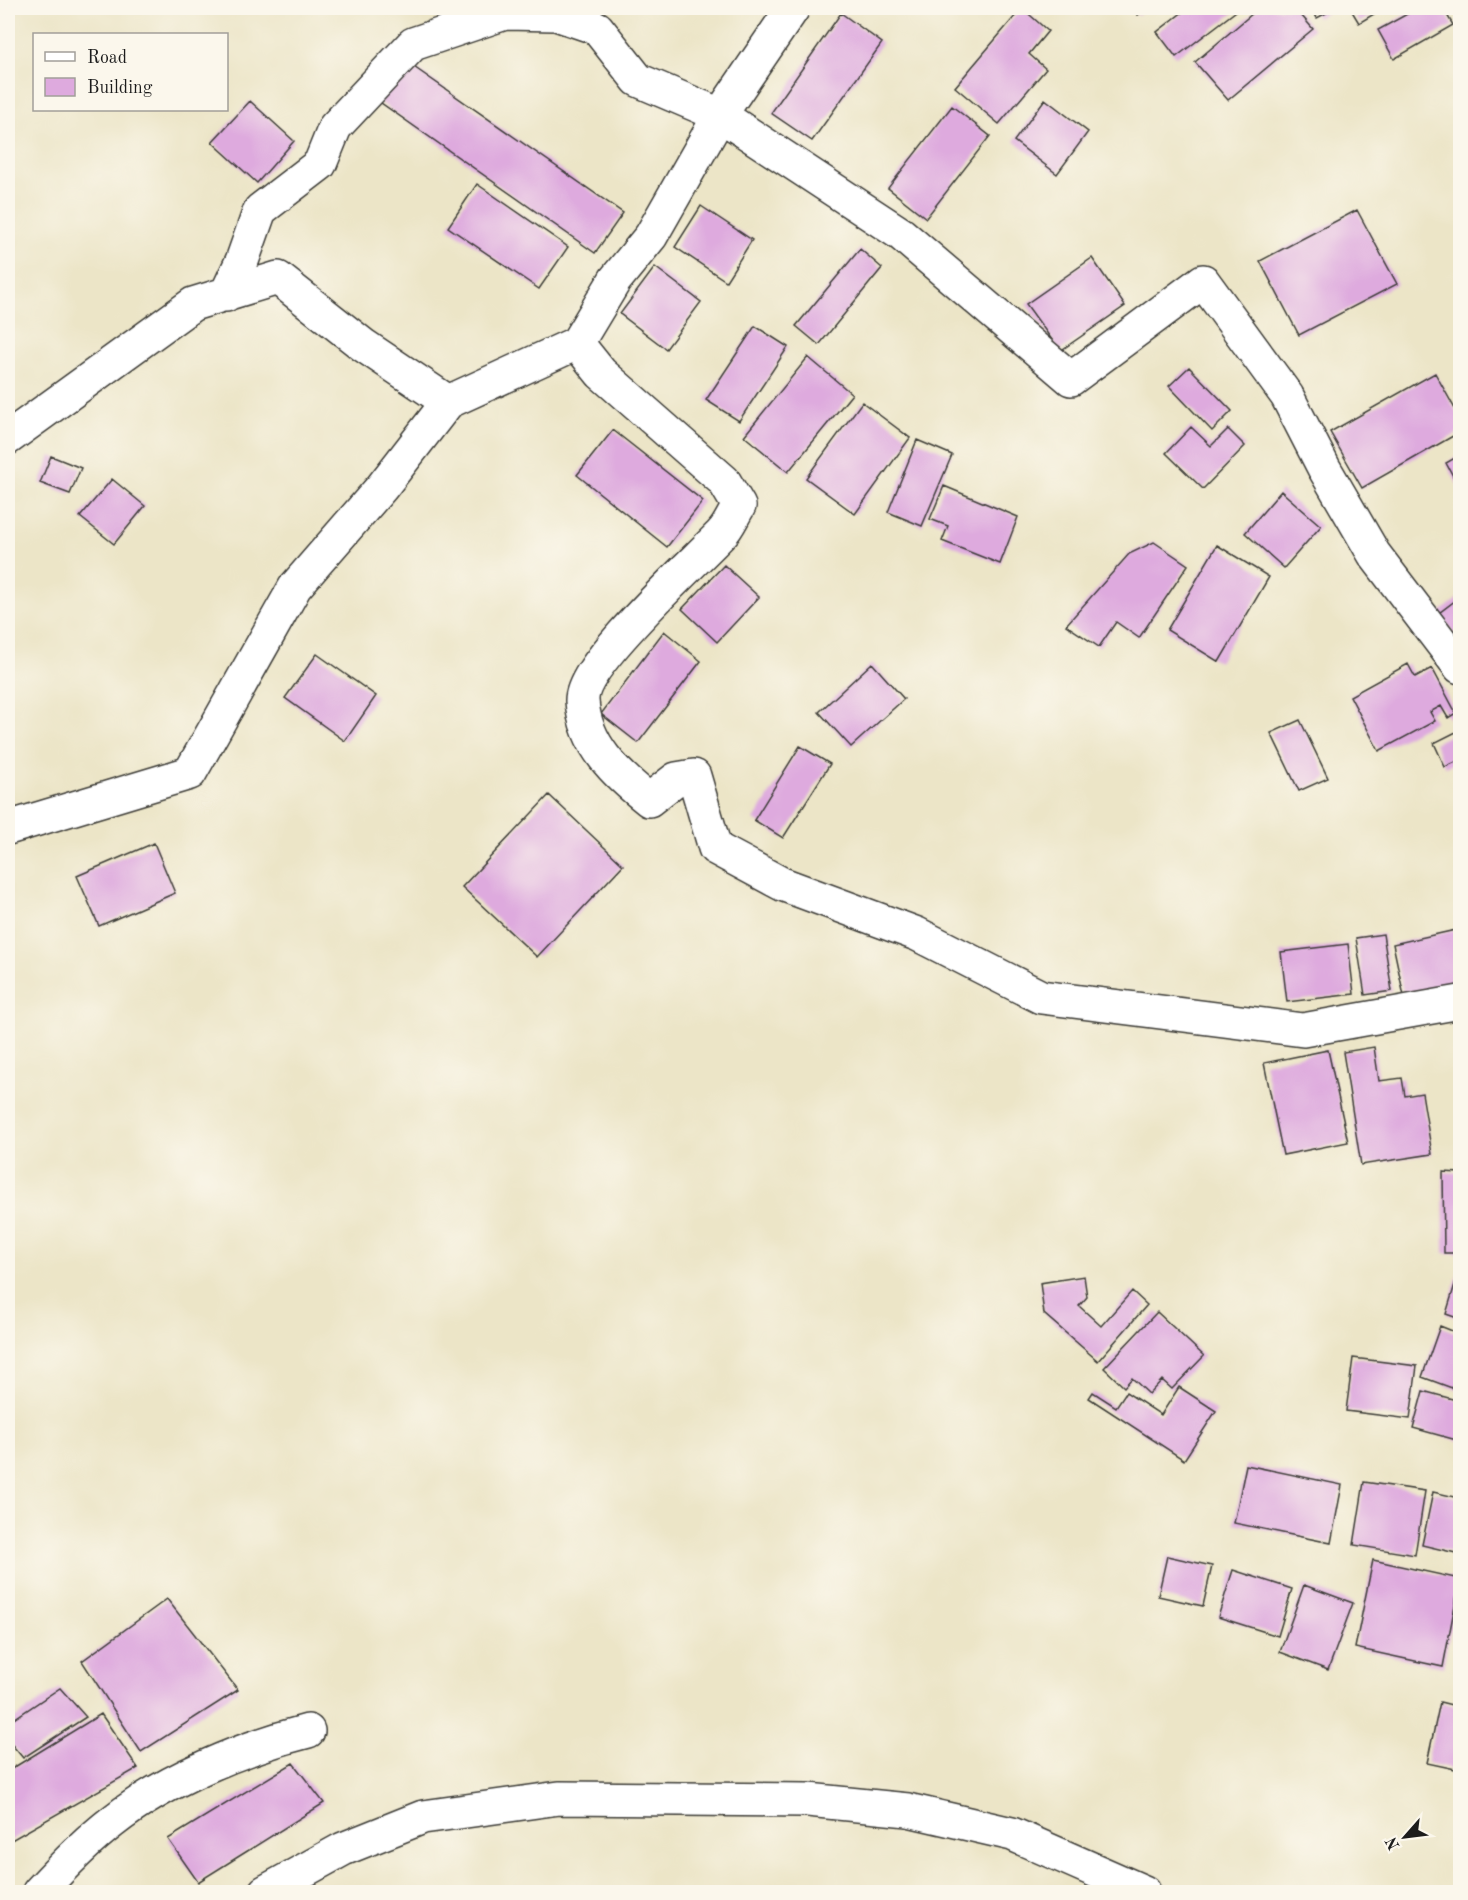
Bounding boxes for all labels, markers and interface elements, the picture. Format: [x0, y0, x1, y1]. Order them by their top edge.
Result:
legend [33, 33, 228, 111]
text: Road [87, 49, 127, 67]
text: Building [87, 79, 153, 97]
north arrow [1375, 1807, 1435, 1867]
text: N [1383, 1833, 1403, 1852]

